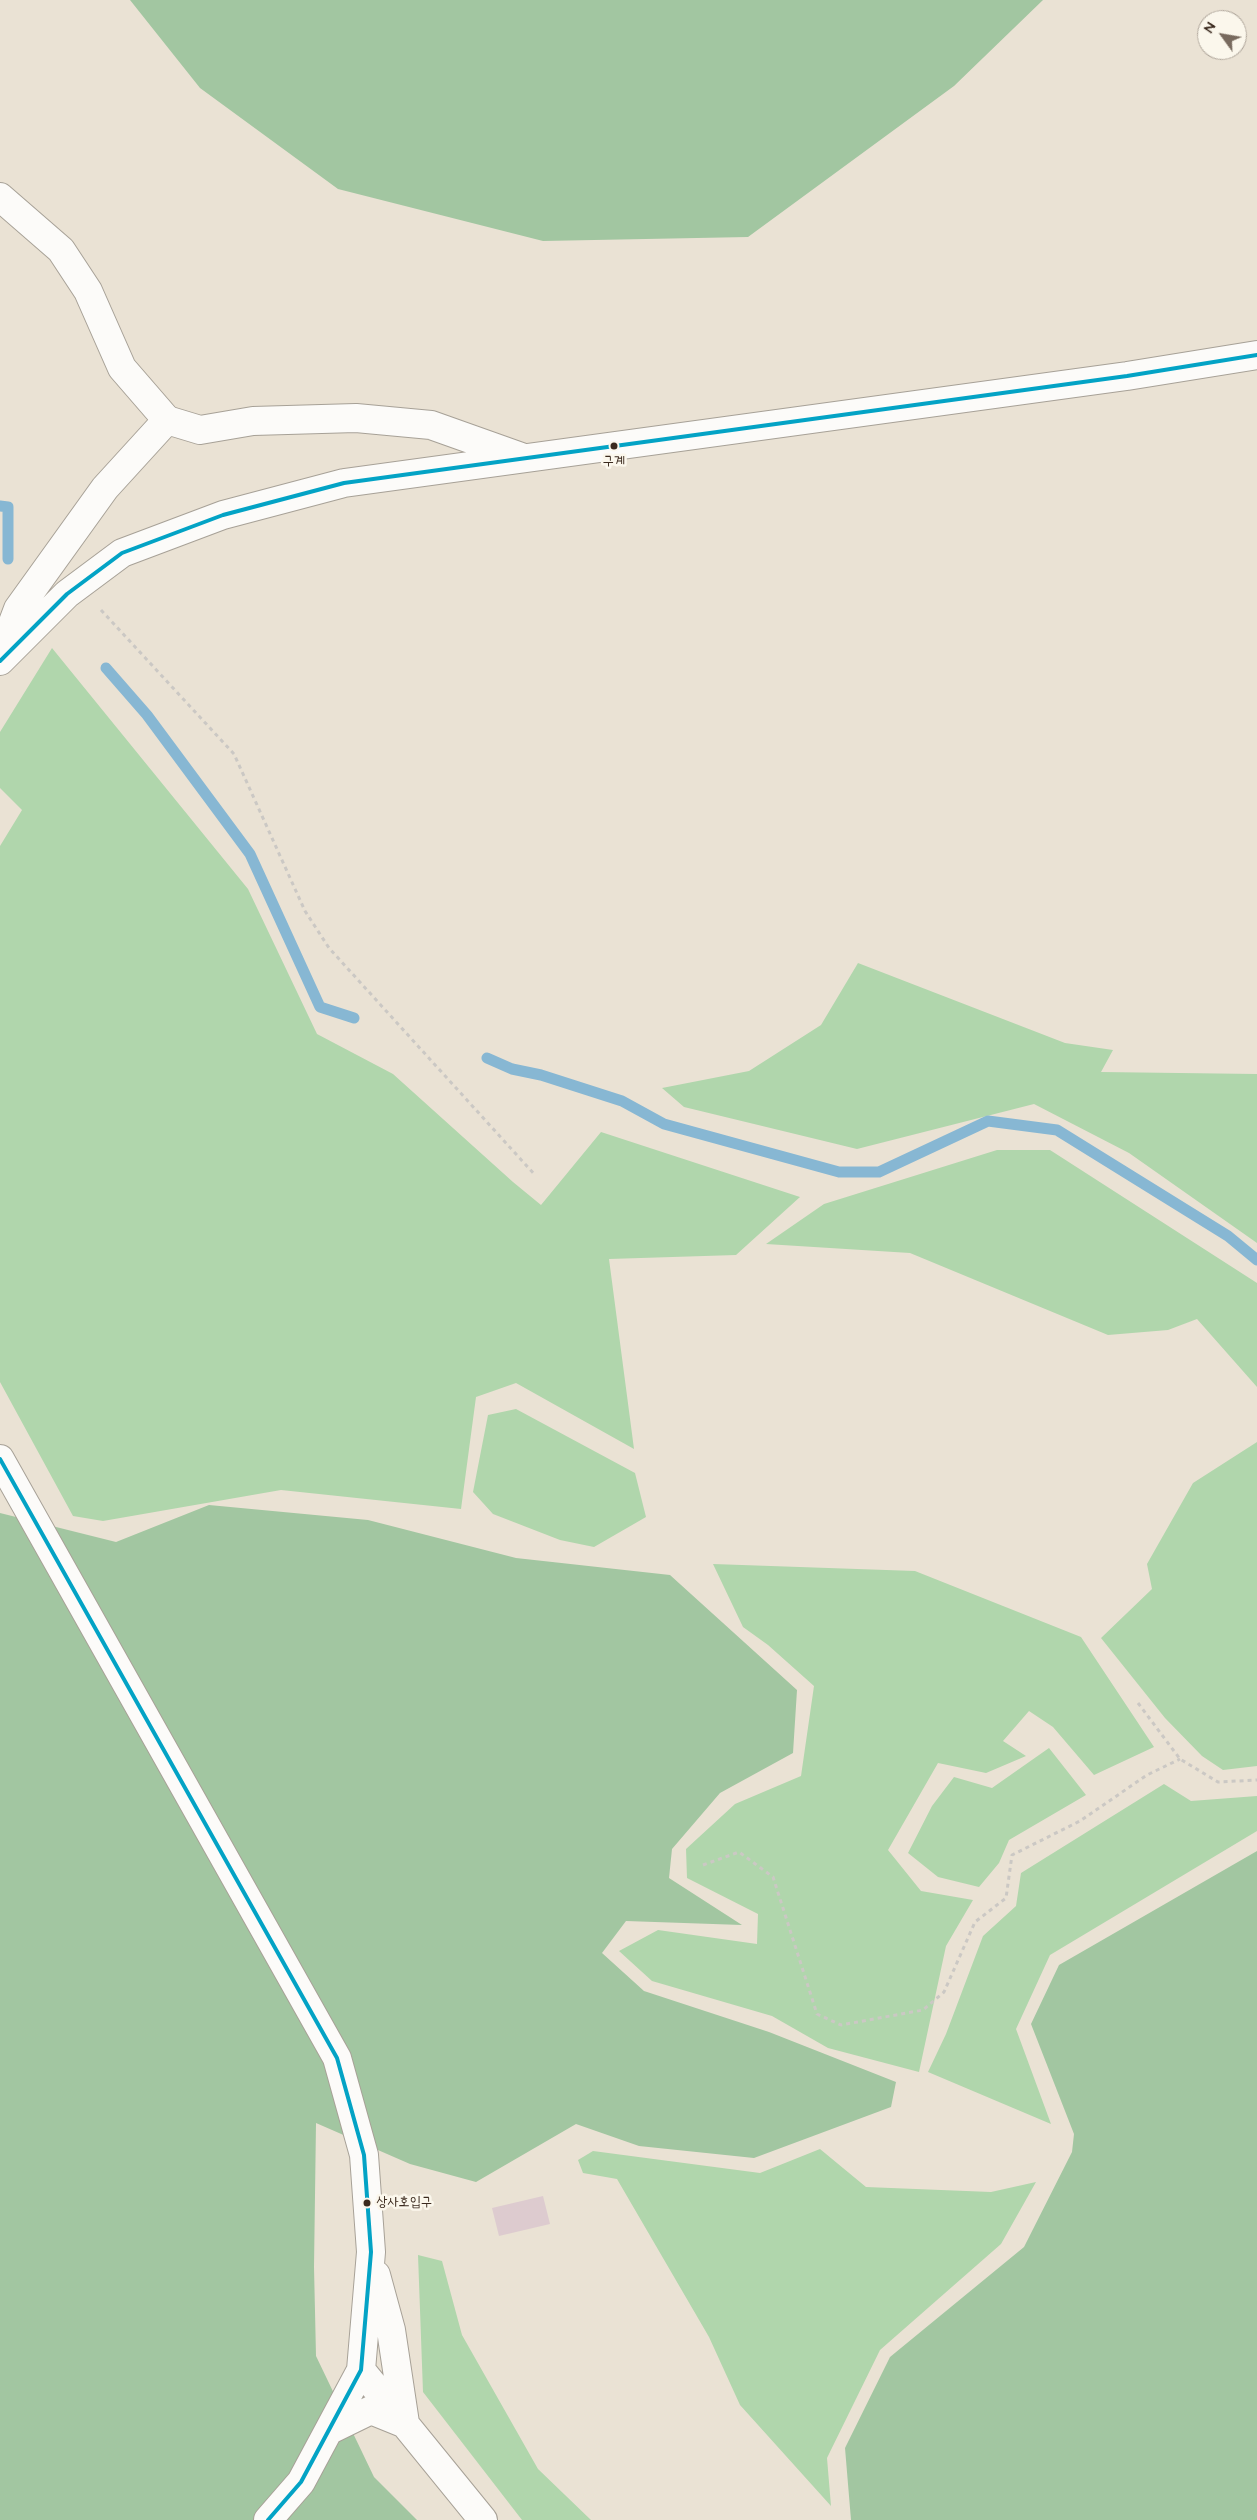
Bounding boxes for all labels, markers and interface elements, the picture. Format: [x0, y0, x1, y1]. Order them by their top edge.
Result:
north arrow [1197, 10, 1247, 60]
text: N [1199, 19, 1221, 37]
marker: 구계 [609, 441, 619, 451]
place label: 구계 [603, 454, 625, 470]
place label: 상사호입구 [376, 2195, 432, 2211]
marker: 상사호입구 [362, 2198, 372, 2208]

